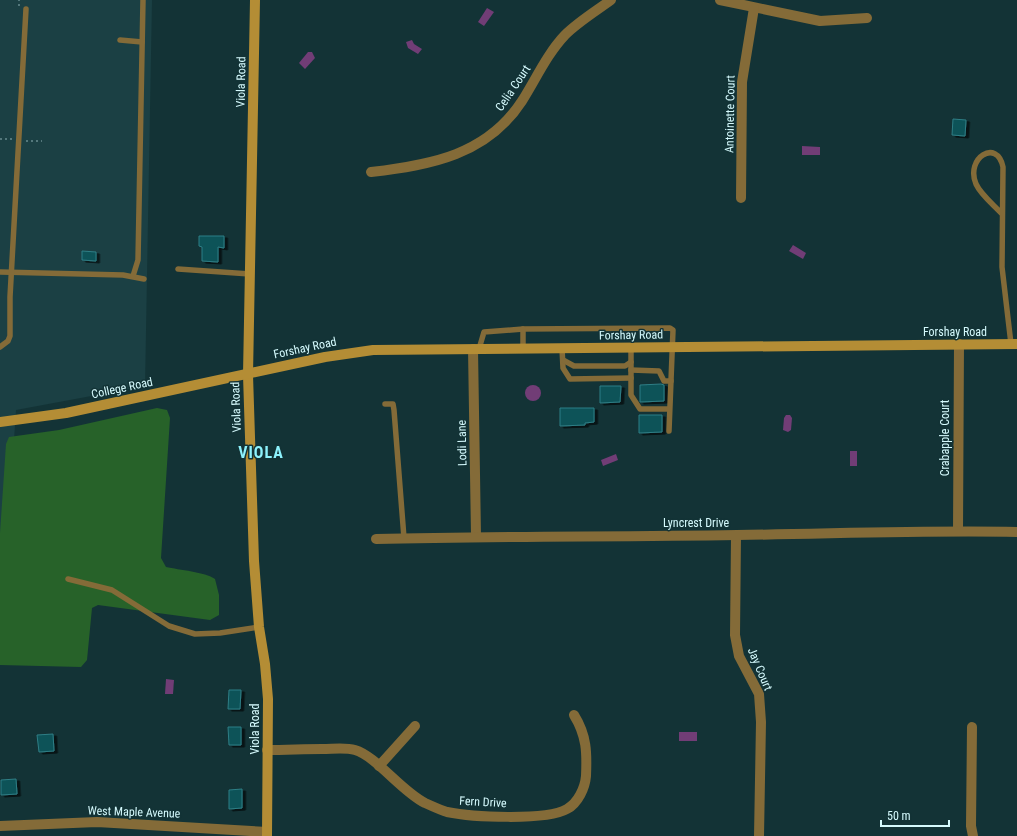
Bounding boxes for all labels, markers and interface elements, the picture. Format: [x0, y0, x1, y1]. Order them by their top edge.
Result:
street label: Viola Road [234, 56, 248, 108]
street label: Celia Court [492, 62, 534, 114]
street label: Antoinette Court [722, 74, 738, 153]
street label: Forshay Road [923, 325, 987, 339]
street label: Forshay Road [599, 327, 663, 343]
street label: Forshay Road [272, 334, 338, 362]
street label: College Road [90, 375, 154, 401]
street label: Viola Road [228, 381, 244, 433]
street label: Crabapple Court [938, 399, 952, 476]
street label: Lodi Lane [455, 419, 469, 466]
district label: VIOLA [238, 443, 284, 462]
street label: Lyncrest Drive [663, 516, 729, 530]
street label: Jay Court [745, 645, 775, 693]
street label: Viola Road [248, 704, 262, 754]
street label: Fern Drive [459, 794, 507, 810]
scale bar [881, 802, 949, 828]
street label: West Maple Avenue [87, 803, 181, 821]
text: 50 m [887, 809, 911, 823]

